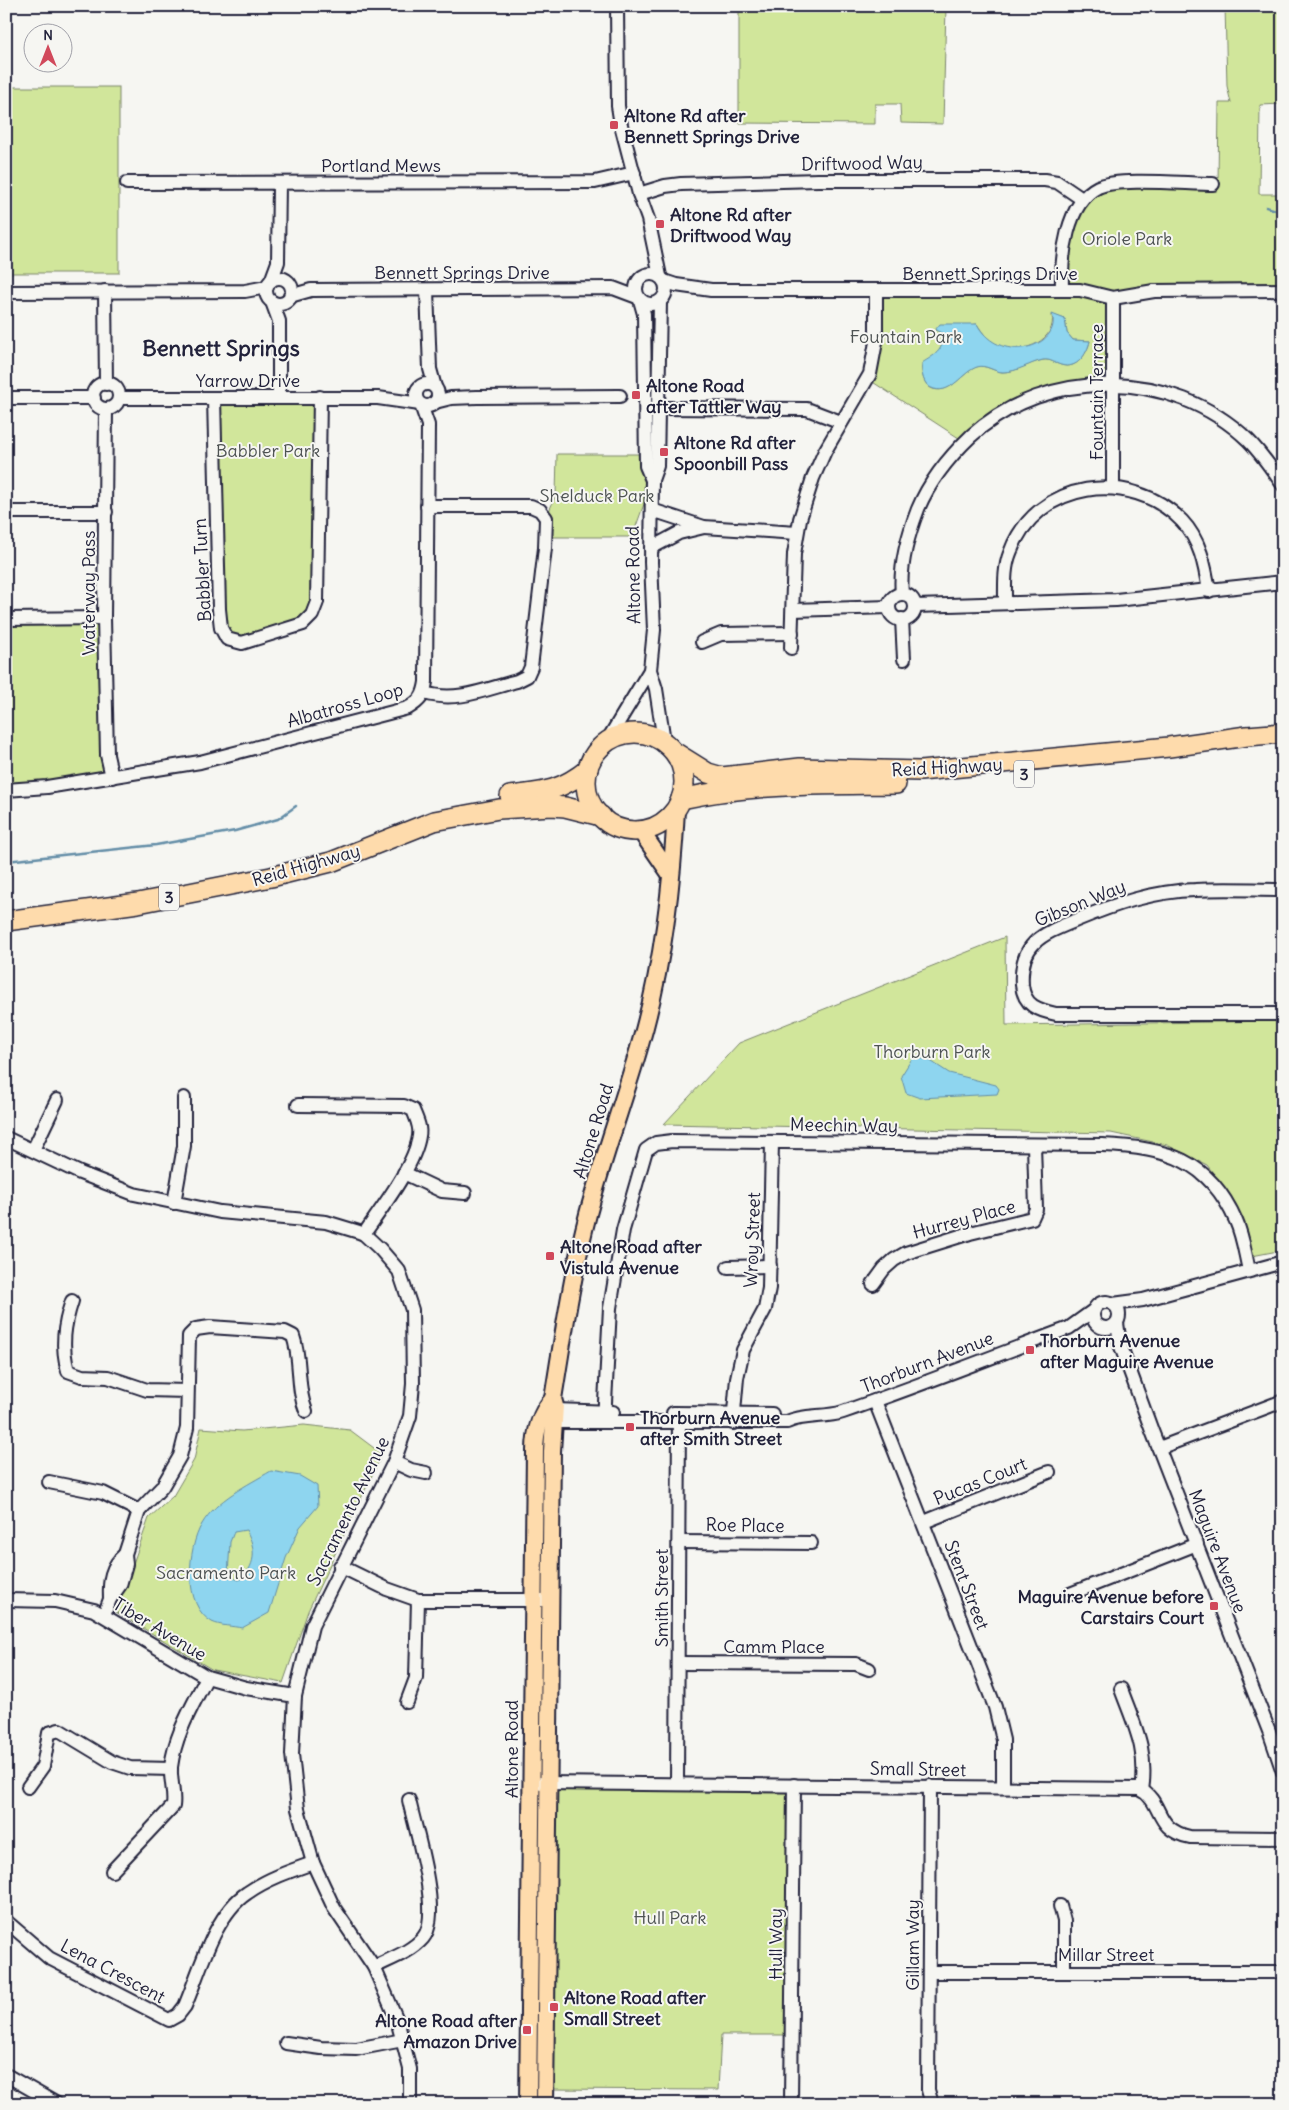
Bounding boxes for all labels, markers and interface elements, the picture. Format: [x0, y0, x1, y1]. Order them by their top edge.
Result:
north arrow [22, 22, 72, 72]
text: N [43, 26, 53, 44]
place label: Altone Rd after Bennett Springs Drive [624, 104, 800, 148]
marker: Altone Rd after Bennett Springs Drive [608, 119, 620, 131]
street label: Driftwood Way [801, 150, 923, 176]
street label: Portland Mews [321, 154, 441, 177]
place label: Altone Rd after Driftwood Way [670, 203, 792, 247]
marker: Altone Rd after Driftwood Way [654, 218, 666, 230]
park label: Oriole Park [1082, 227, 1172, 250]
street label: Bennett Springs Drive [374, 261, 550, 284]
street label: Bennett Springs Drive [902, 262, 1078, 285]
street label: Fountain Terrace [1085, 324, 1108, 460]
park label: Fountain Park [850, 325, 962, 348]
district label: Bennett Springs [142, 334, 300, 362]
street label: Yarrow Drive [196, 369, 300, 392]
place label: Altone Road after Tattler Way [646, 374, 782, 418]
marker: Altone Road after Tattler Way [630, 389, 642, 401]
place label: Altone Rd after Spoonbill Pass [674, 431, 796, 475]
park label: Babbler Park [216, 439, 320, 462]
marker: Altone Rd after Spoonbill Pass [658, 446, 670, 458]
park label: Shelduck Park [540, 484, 654, 507]
street label: Babbler Turn [188, 518, 216, 622]
street label: Altone Road [621, 525, 645, 624]
street label: Waterway Pass [77, 531, 100, 655]
street label: Albatross Loop [284, 677, 406, 733]
street label: Reid Highway [891, 753, 1003, 781]
road number: 3 [1014, 761, 1034, 788]
street label: Reid Highway [249, 839, 363, 891]
street label: Gibson Way [1031, 874, 1129, 932]
road number: 3 [159, 884, 179, 910]
park label: Thorburn Park [874, 1040, 990, 1063]
street label: Altone Road [568, 1080, 619, 1181]
street label: Meechin Way [790, 1113, 898, 1137]
street label: Wroy Street [739, 1192, 765, 1288]
street label: Hurrey Place [910, 1194, 1018, 1244]
place label: Altone Road after Vistula Avenue [560, 1235, 702, 1279]
marker: Altone Road after Vistula Avenue [544, 1250, 556, 1262]
street label: Thorburn Avenue [857, 1326, 997, 1398]
place label: Thorburn Avenue after Maguire Avenue [1040, 1329, 1214, 1373]
marker: Thorburn Avenue after Maguire Avenue [1024, 1344, 1036, 1356]
place label: Thorburn Avenue after Smith Street [640, 1406, 783, 1450]
marker: Thorburn Avenue after Smith Street [624, 1421, 636, 1433]
street label: Sacramento Avenue [302, 1433, 394, 1589]
street label: Pucas Court [930, 1452, 1030, 1510]
street label: Maguire Avenue [1184, 1486, 1252, 1616]
street label: Roe Place [705, 1513, 785, 1537]
street label: Stent Street [939, 1537, 995, 1633]
street label: Smith Street [650, 1549, 673, 1647]
park label: Sacramento Park [156, 1561, 296, 1584]
place label: Maguire Avenue before Carstairs Court [1017, 1585, 1205, 1629]
street label: Tiber Avenue [109, 1592, 211, 1666]
marker: Maguire Avenue before Carstairs Court [1208, 1600, 1220, 1612]
street label: Camm Place [723, 1635, 825, 1658]
street label: Altone Road [500, 1699, 523, 1798]
street label: Small Street [870, 1757, 966, 1781]
street label: Gillam Way [901, 1899, 924, 1991]
park label: Hull Park [634, 1906, 706, 1929]
street label: Hull Way [764, 1908, 787, 1980]
street label: Lena Crescent [57, 1934, 169, 2008]
street label: Millar Street [1058, 1943, 1154, 1966]
place label: Altone Road after Small Street [564, 1986, 706, 2030]
marker: Altone Road after Small Street [548, 2001, 560, 2013]
place label: Altone Road after Amazon Drive [375, 2009, 518, 2053]
marker: Altone Road after Amazon Drive [521, 2024, 533, 2036]

